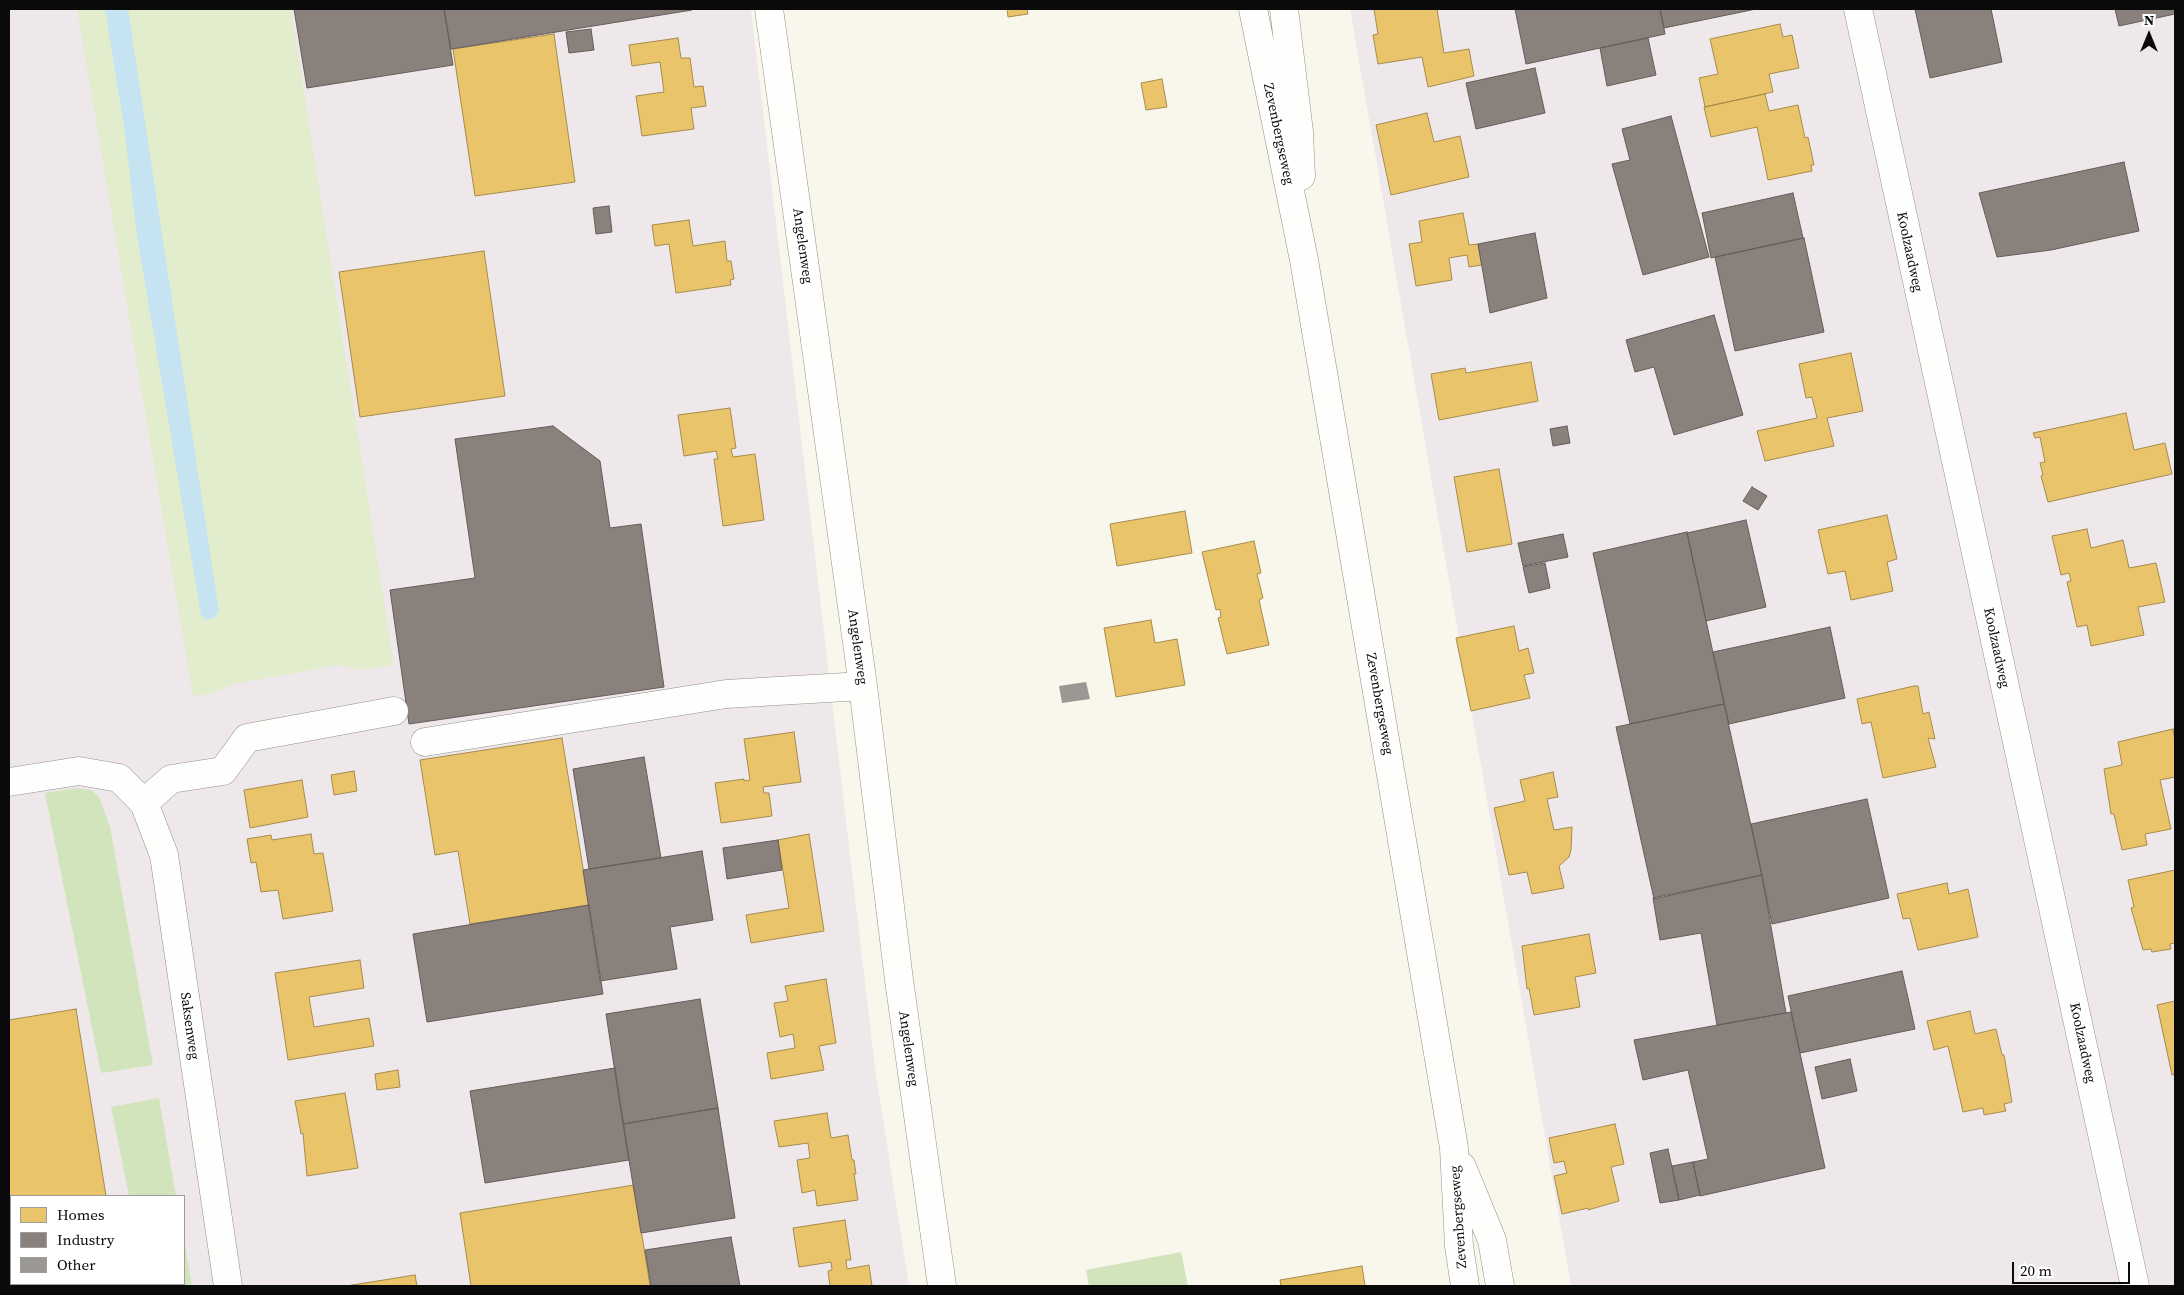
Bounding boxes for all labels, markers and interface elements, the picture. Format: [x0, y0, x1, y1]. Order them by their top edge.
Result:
north arrow [2124, 10, 2174, 60]
text: N [2144, 10, 2154, 30]
street label: Zevenbergseweg [1259, 82, 1297, 186]
street label: Angelenweg [788, 207, 816, 285]
street label: Koolzaadweg [1892, 210, 1926, 294]
street label: Koolzaadweg [1979, 606, 2013, 690]
street label: Angelenweg [843, 608, 871, 686]
street label: Zevenbergseweg [1362, 652, 1396, 756]
street label: Saksenweg [176, 991, 202, 1061]
street label: Koolzaadweg [2065, 1001, 2099, 1085]
street label: Angelenweg [894, 1010, 922, 1088]
street label: Zevenbergseweg [1447, 1165, 1471, 1269]
legend [10, 1195, 185, 1285]
text: Homes [57, 1204, 104, 1225]
text: Industry [57, 1229, 114, 1250]
scale bar [2014, 1252, 2132, 1284]
text: Other [57, 1254, 96, 1275]
text: 20 m [2020, 1260, 2052, 1281]

